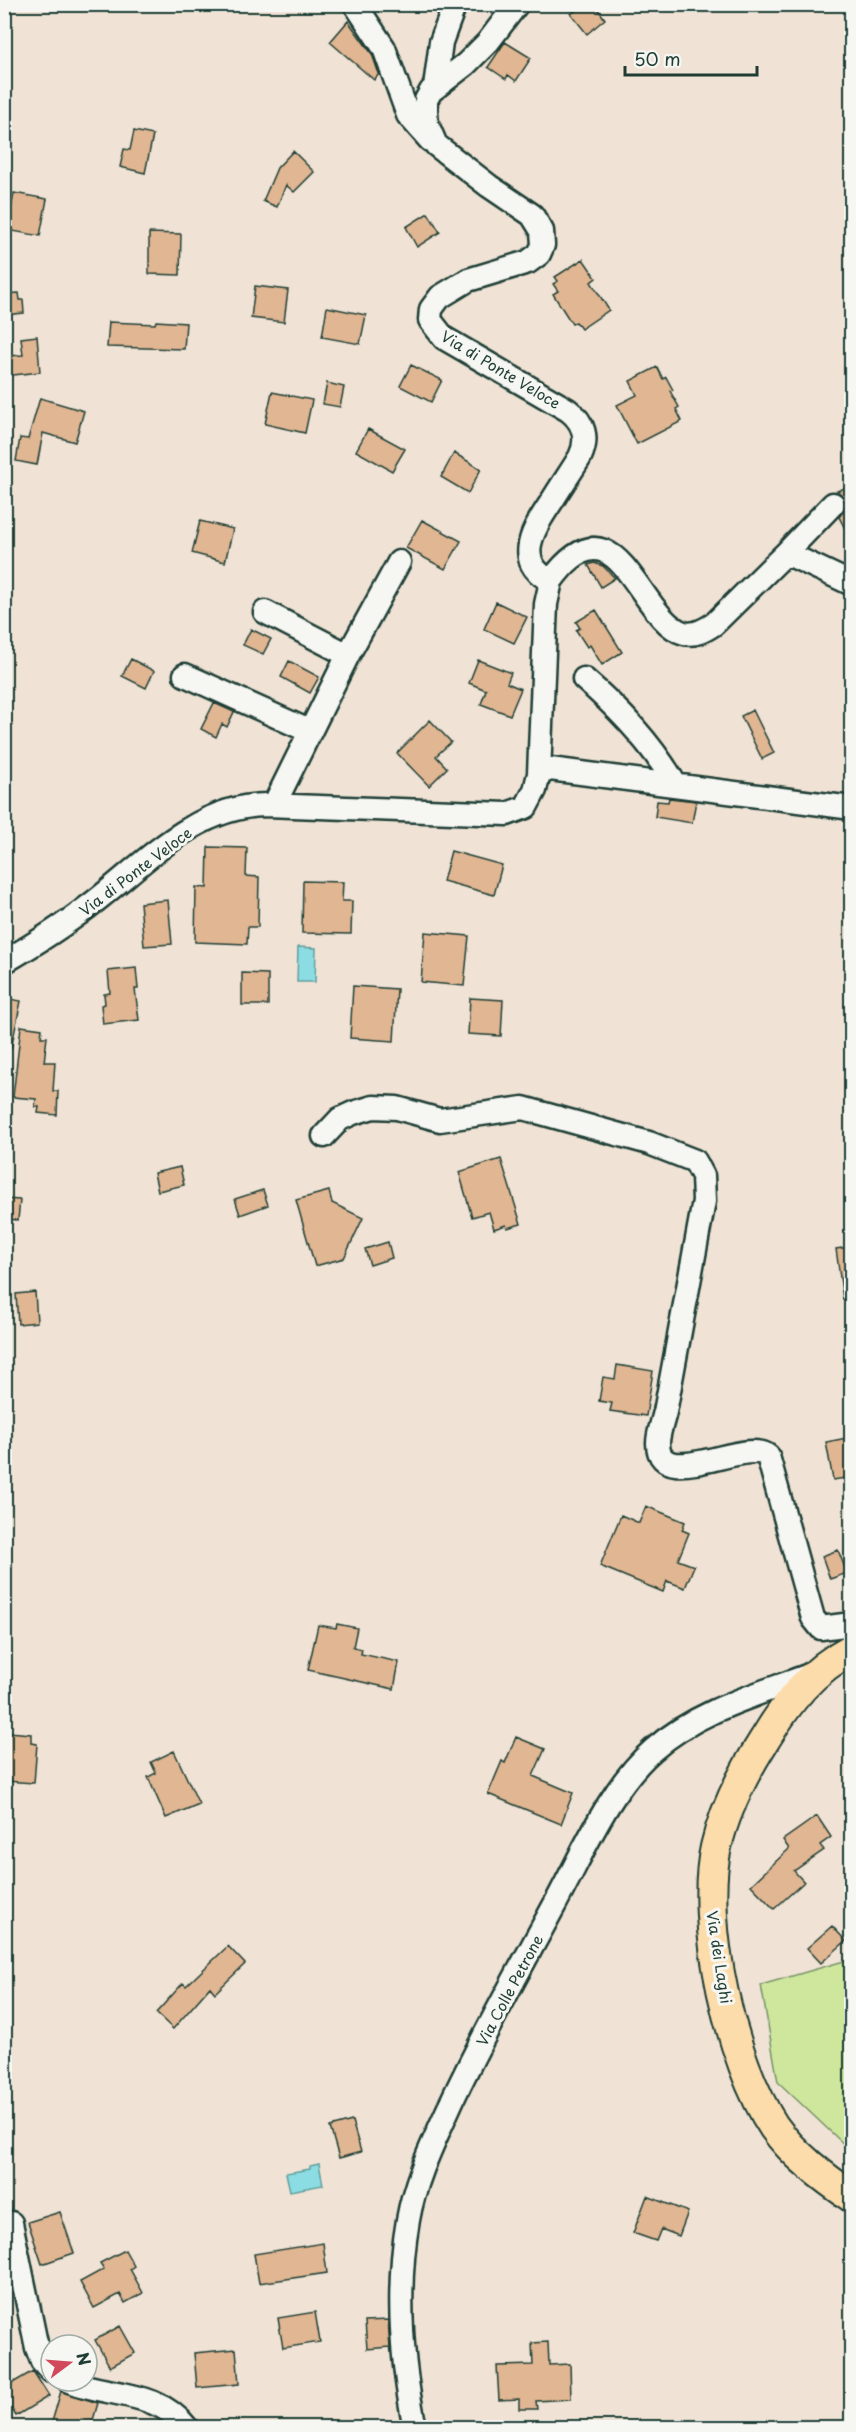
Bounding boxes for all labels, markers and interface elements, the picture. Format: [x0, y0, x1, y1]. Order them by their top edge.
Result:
scale bar [625, 39, 757, 77]
text: 50 m [634, 45, 681, 72]
street label: Via di Ponte Veloce [437, 324, 565, 414]
street label: Via di Ponte Veloce [74, 821, 196, 921]
street label: Via dei Laghi [701, 1909, 739, 2005]
street label: Via Colle Petrone [470, 1930, 548, 2050]
north arrow [39, 2333, 99, 2393]
text: N [71, 2349, 98, 2368]

